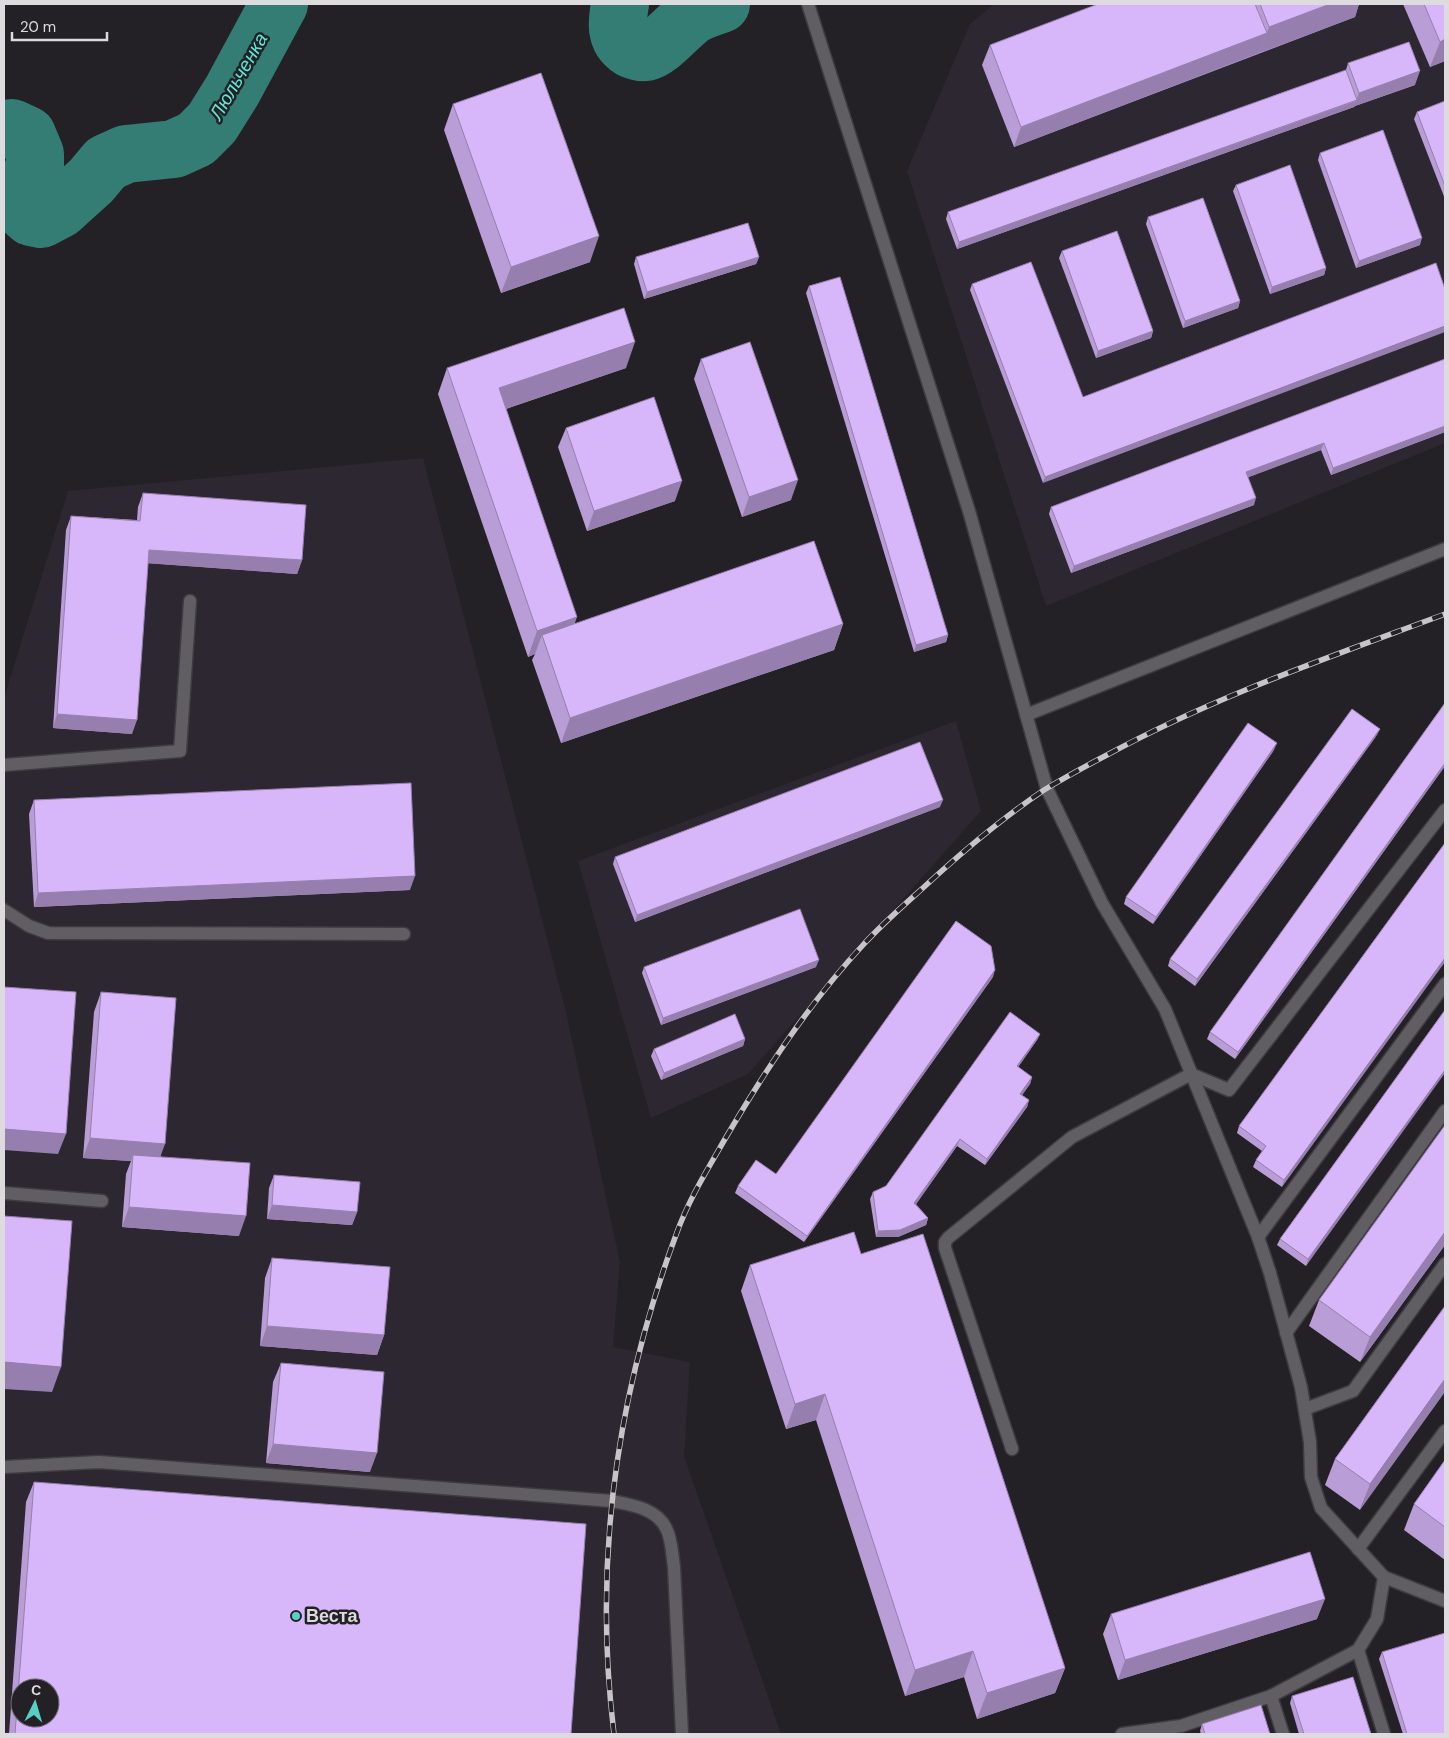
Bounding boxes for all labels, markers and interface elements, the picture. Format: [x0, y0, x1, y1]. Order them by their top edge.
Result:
scale bar [12, 10, 108, 42]
text: 20 m [20, 17, 56, 37]
water label: Люльченка [203, 28, 273, 126]
place label: Веста [306, 1604, 359, 1628]
marker: Веста [290, 1610, 302, 1622]
north arrow [10, 1678, 60, 1728]
text: С [30, 1681, 42, 1699]

